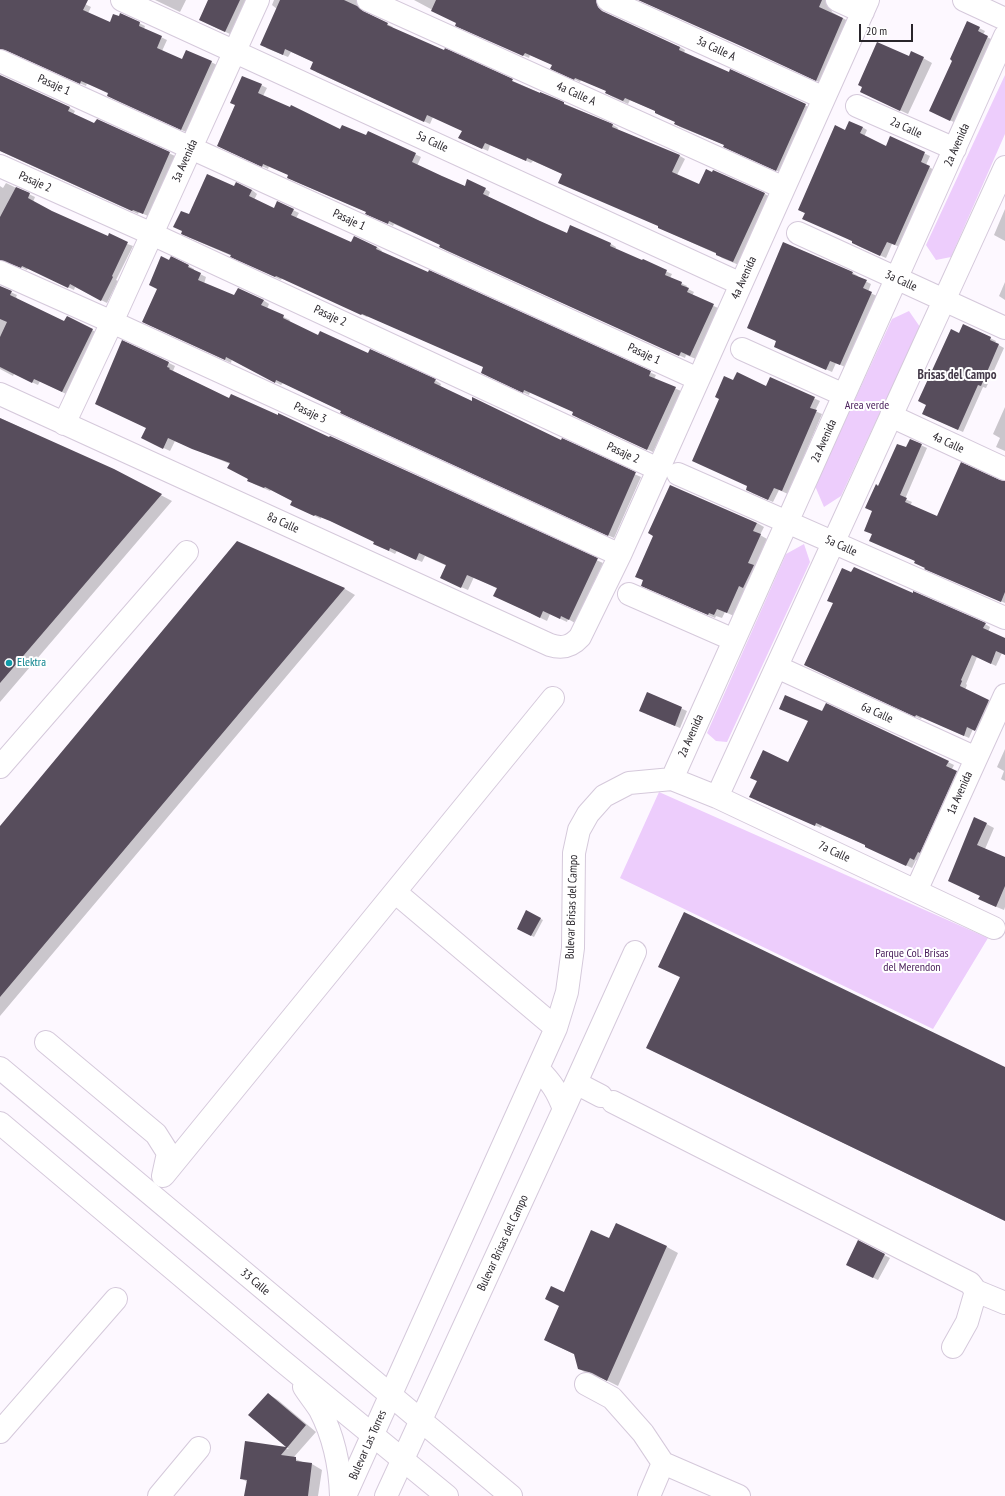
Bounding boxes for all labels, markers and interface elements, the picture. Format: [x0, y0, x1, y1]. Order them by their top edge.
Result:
scale bar [861, 16, 915, 42]
text: 20 m [866, 23, 887, 38]
street label: 3a Calle A [694, 34, 738, 64]
street label: Pasaje 1 [35, 71, 73, 99]
street label: 4a Calle A [554, 79, 598, 109]
street label: 2a Calle [888, 115, 924, 141]
street label: 2a Avenida [941, 121, 973, 169]
street label: 5a Calle [414, 128, 450, 156]
street label: 3a Avenida [169, 137, 201, 185]
street label: Pasaje 2 [16, 168, 54, 196]
street label: Pasaje 1 [330, 206, 368, 234]
street label: 4a Avenida [728, 254, 760, 302]
street label: 3a Calle [883, 268, 919, 294]
street label: Pasaje 2 [311, 302, 349, 330]
street label: Pasaje 1 [625, 340, 663, 368]
district label: Brisas del Campo [918, 367, 996, 383]
street label: Pasaje 3 [291, 399, 329, 427]
park label: Area verde [845, 399, 889, 413]
street label: 2a Avenida [808, 417, 840, 465]
street label: 4a Calle [930, 429, 966, 457]
street label: Pasaje 2 [604, 439, 642, 467]
street label: 8a Calle [265, 510, 301, 536]
street label: 5a Calle [823, 533, 859, 559]
place label: Elektra [17, 656, 46, 670]
marker: Elektra [4, 658, 14, 668]
street label: 6a Calle [859, 700, 895, 726]
street label: 2a Avenida [675, 712, 707, 760]
street label: 1a Avenida [944, 769, 976, 817]
street label: 7a Calle [816, 838, 852, 866]
street label: Bulevar Brisas del Campo [563, 855, 581, 959]
park label: Parque Col. Brisas del Merendon [875, 947, 949, 975]
street label: Bulevar Brisas del Campo [474, 1193, 532, 1293]
street label: 33 Calle [237, 1266, 273, 1298]
street label: Bulevar Las Torres [346, 1408, 390, 1482]

